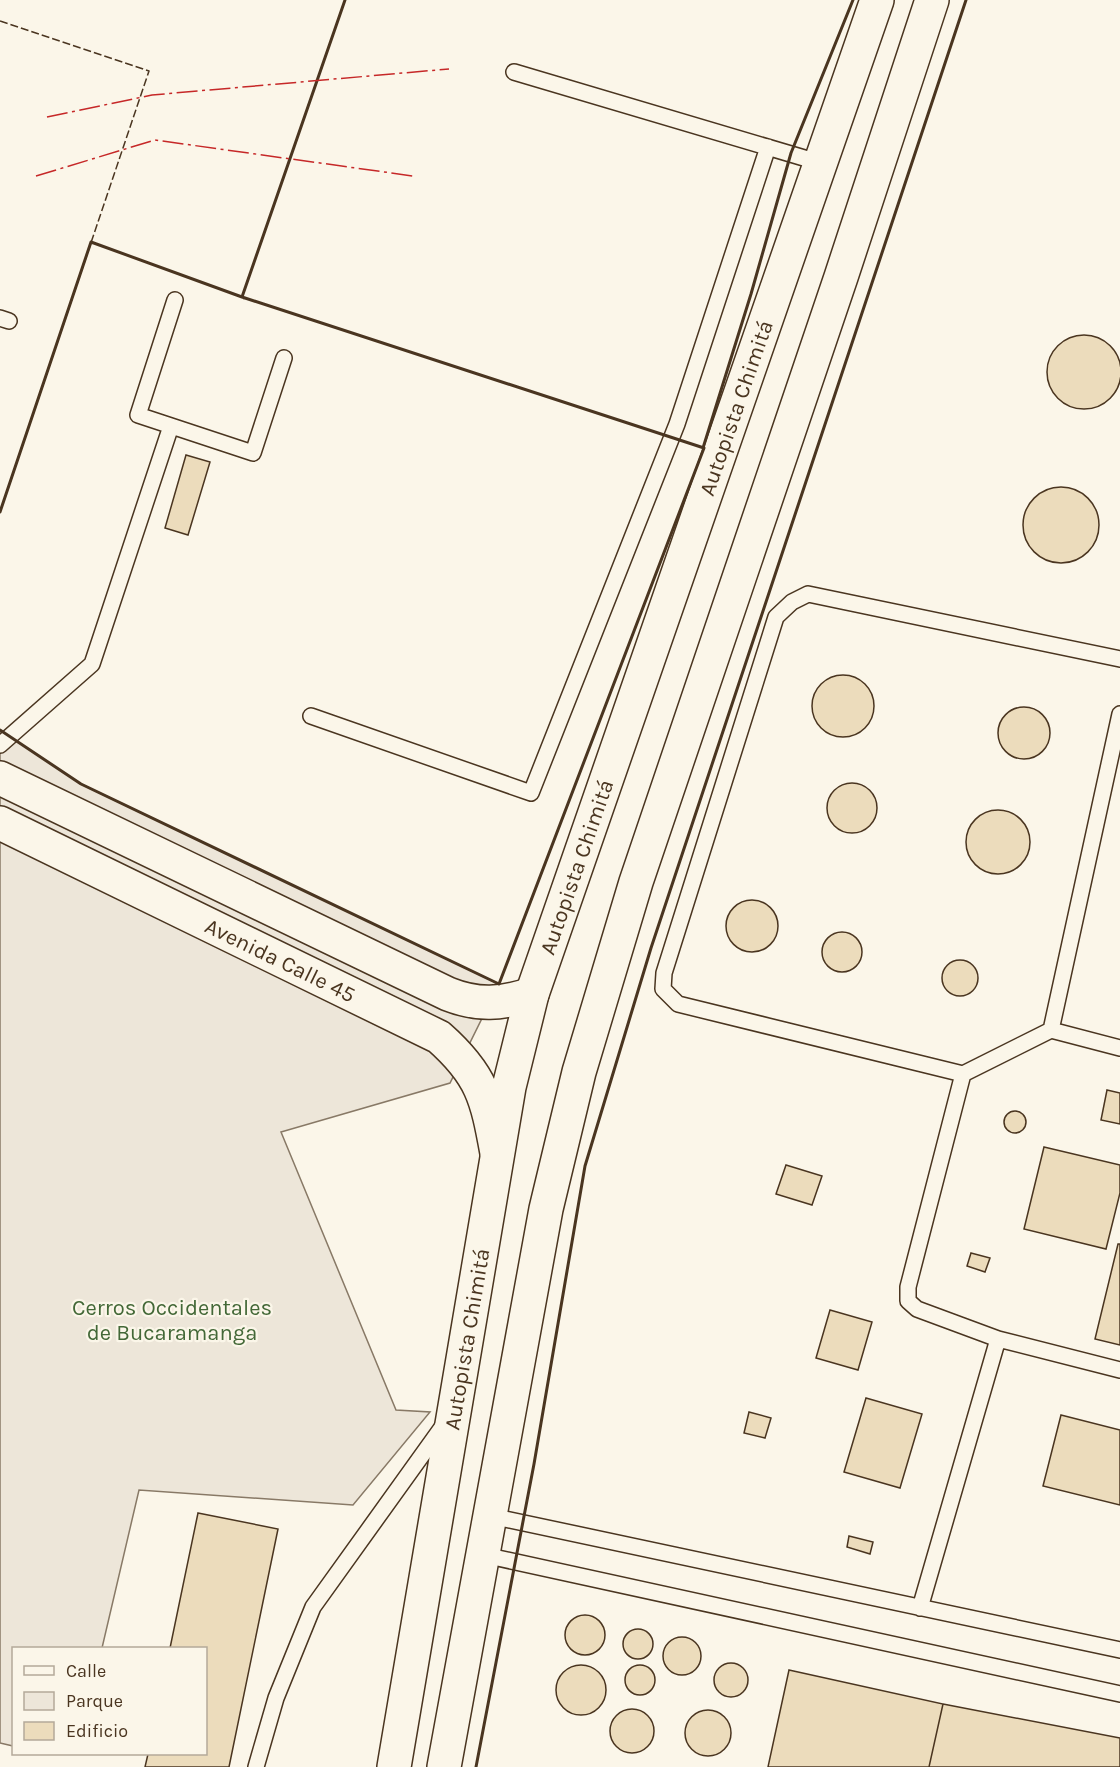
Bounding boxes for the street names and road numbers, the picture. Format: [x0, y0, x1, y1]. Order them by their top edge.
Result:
street label: Autopista Chimitá [694, 317, 779, 499]
street label: Autopista Chimitá [535, 776, 619, 958]
street label: Avenida Calle 45 [201, 913, 359, 1008]
street label: Autopista Chimitá [439, 1246, 495, 1432]

